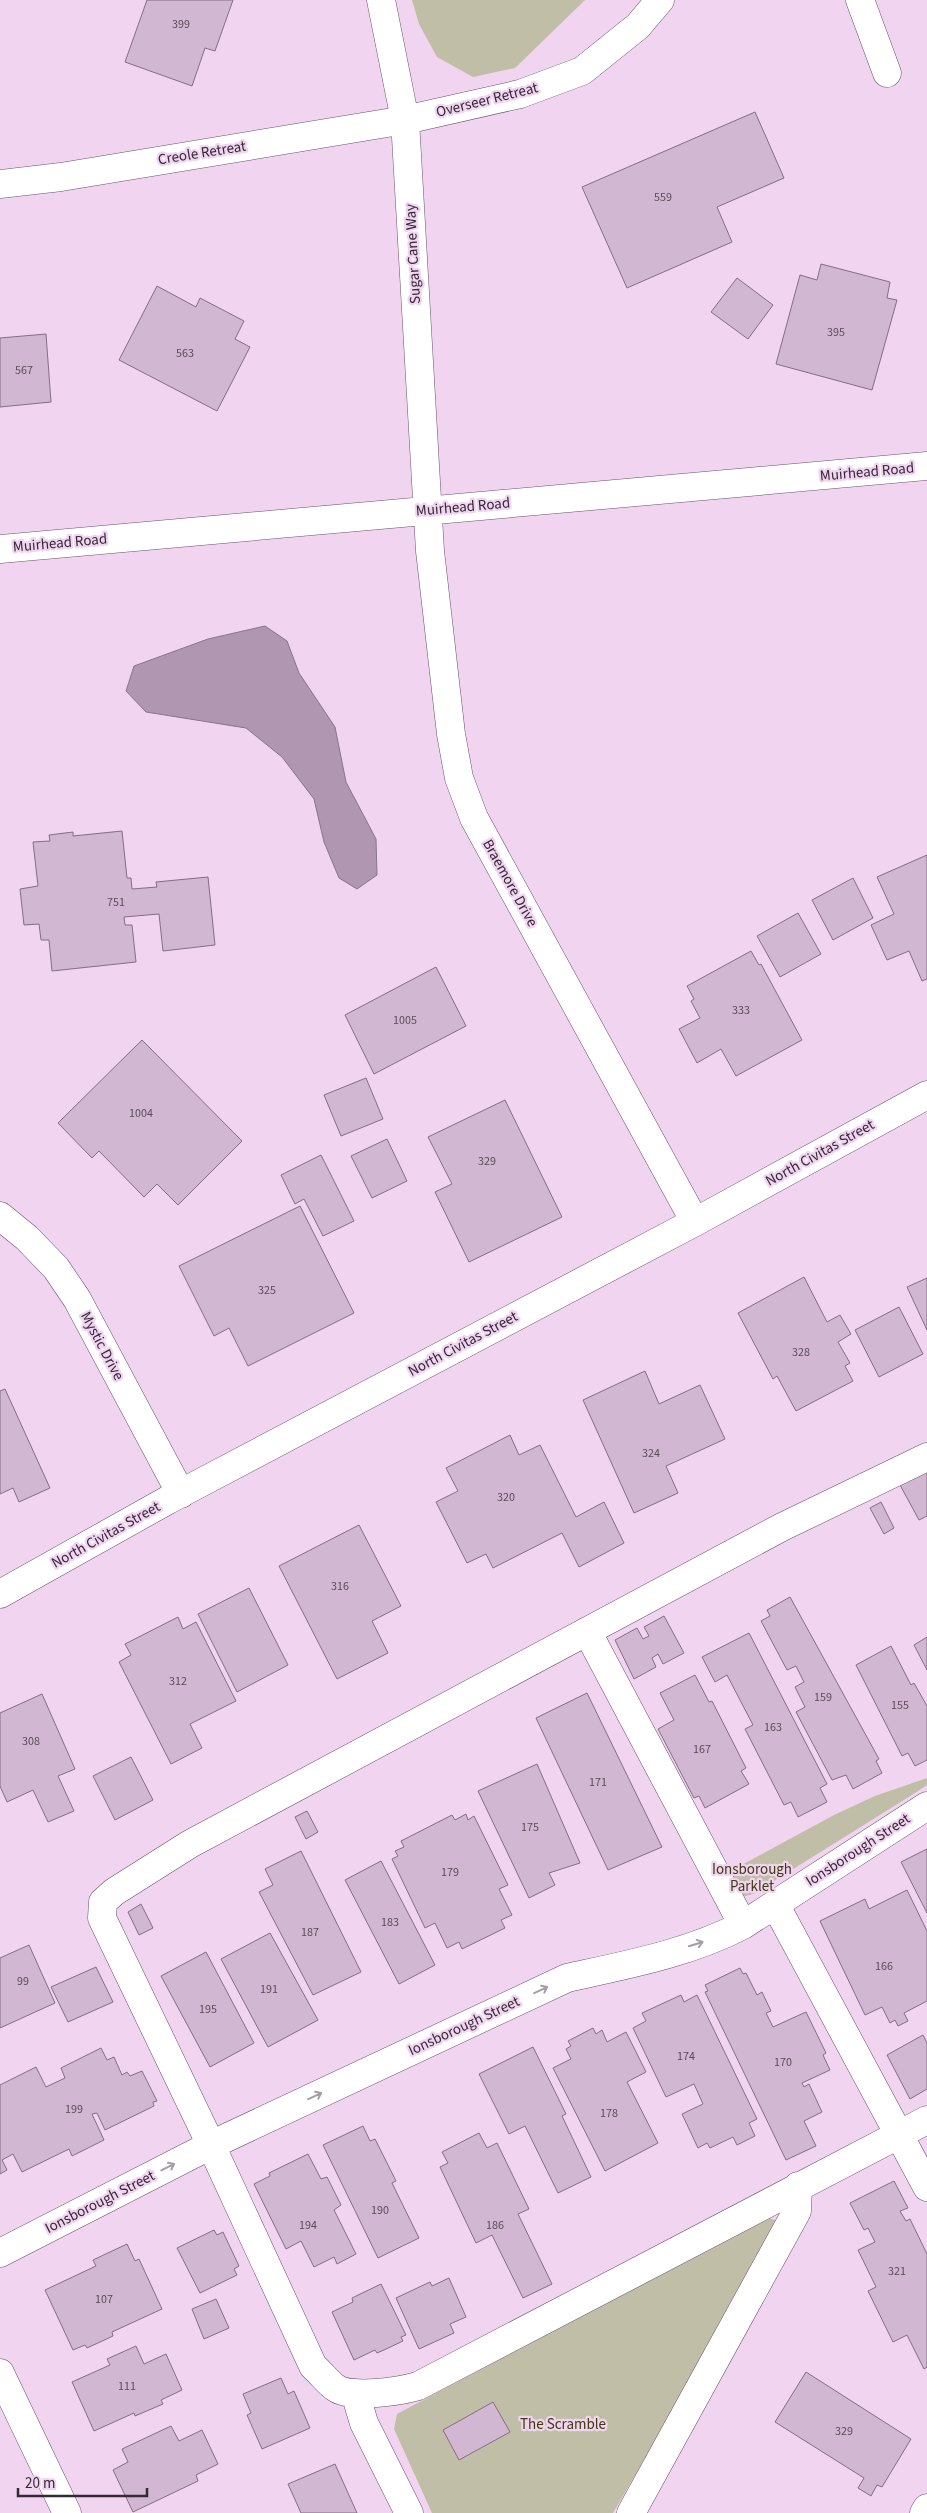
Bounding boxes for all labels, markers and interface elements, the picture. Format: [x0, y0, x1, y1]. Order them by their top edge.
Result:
house number: 399 [172, 16, 190, 33]
street label: Overseer Retreat [434, 77, 540, 123]
street label: Creole Retreat [156, 136, 248, 170]
house number: 559 [654, 189, 672, 206]
street label: Sugar Cane Way [400, 203, 426, 305]
house number: 395 [827, 324, 845, 341]
house number: 563 [176, 345, 194, 362]
house number: 567 [15, 362, 33, 379]
street label: Muirhead Road [819, 457, 915, 487]
street label: Muirhead Road [415, 492, 511, 522]
street label: Muirhead Road [12, 528, 108, 558]
street label: Braemore Drive [477, 835, 543, 931]
house number: 751 [107, 894, 125, 911]
house number: 333 [732, 1002, 750, 1019]
house number: 1005 [393, 1012, 417, 1029]
house number: 1004 [129, 1105, 153, 1122]
street label: North Civitas Street [762, 1114, 878, 1192]
house number: 329 [478, 1153, 496, 1170]
house number: 325 [258, 1282, 276, 1299]
street label: North Civitas Street [404, 1306, 522, 1382]
street label: Mystic Drive [75, 1308, 129, 1384]
house number: 328 [792, 1344, 810, 1361]
house number: 324 [642, 1445, 660, 1462]
house number: 320 [497, 1489, 515, 1506]
street label: North Civitas Street [48, 1496, 164, 1574]
house number: 316 [331, 1578, 349, 1595]
house number: 312 [169, 1673, 187, 1690]
house number: 159 [814, 1689, 832, 1706]
house number: 155 [891, 1697, 909, 1714]
house number: 163 [764, 1719, 782, 1736]
house number: 308 [22, 1733, 40, 1750]
house number: 167 [693, 1741, 711, 1758]
house number: 171 [589, 1774, 607, 1791]
street label: Ionsborough Street [802, 1808, 914, 1892]
house number: 175 [521, 1819, 539, 1836]
park label: Ionsborough Parklet [712, 1859, 792, 1897]
house number: 179 [441, 1864, 459, 1881]
house number: 183 [381, 1914, 399, 1931]
house number: 187 [301, 1924, 319, 1941]
one-way arrow [688, 1939, 704, 1948]
house number: 166 [875, 1958, 893, 1975]
house number: 99 [17, 1973, 29, 1990]
house number: 191 [260, 1981, 278, 1998]
one-way arrow [533, 1985, 548, 1995]
street label: Ionsborough Street [405, 1991, 523, 2061]
house number: 195 [199, 2001, 217, 2018]
house number: 174 [677, 2048, 695, 2065]
house number: 170 [774, 2054, 792, 2071]
one-way arrow [307, 2091, 322, 2101]
house number: 199 [65, 2101, 83, 2118]
house number: 178 [600, 2105, 618, 2122]
one-way arrow [161, 2162, 176, 2172]
street label: Ionsborough Street [41, 2165, 159, 2239]
house number: 190 [371, 2202, 389, 2219]
house number: 194 [299, 2217, 317, 2234]
house number: 186 [486, 2217, 504, 2234]
house number: 321 [888, 2263, 906, 2280]
house number: 107 [95, 2291, 113, 2308]
house number: 111 [118, 2378, 136, 2395]
park label: The Scramble [520, 2414, 606, 2435]
house number: 329 [835, 2423, 853, 2440]
scale bar [18, 2466, 146, 2498]
text: 20 m [25, 2473, 55, 2494]

